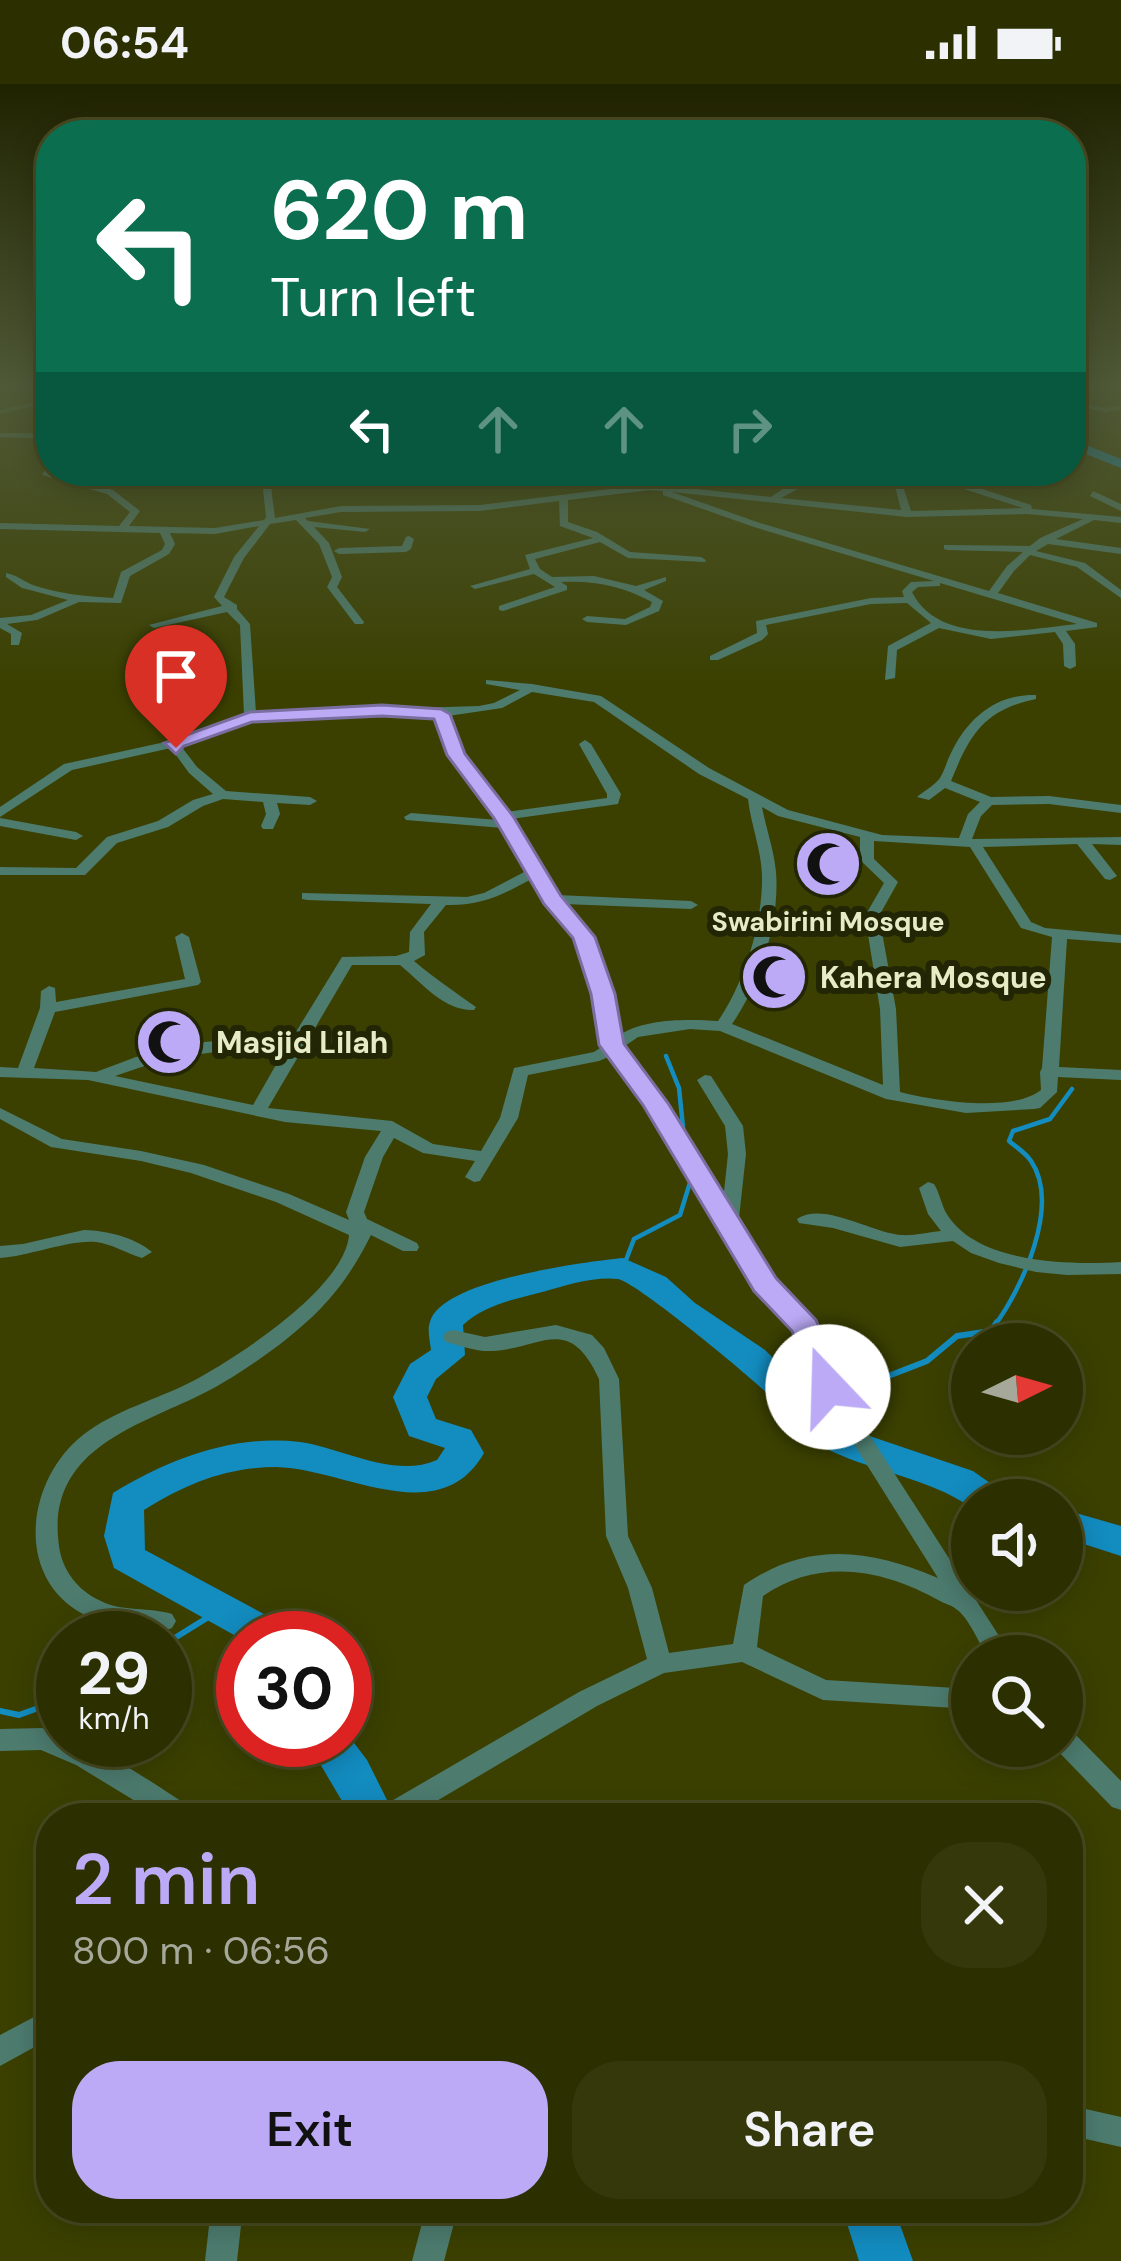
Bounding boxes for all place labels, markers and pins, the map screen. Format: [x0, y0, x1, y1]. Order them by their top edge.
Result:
pin [125, 625, 227, 748]
mosque icon: Swabirini Mosque [793, 829, 863, 899]
place label: Swabirini Mosque [712, 904, 944, 939]
mosque icon: Kahera Mosque [739, 942, 809, 1012]
place label: Kahera Mosque [820, 958, 1047, 997]
mosque icon: Masjid Lilah [134, 1007, 204, 1077]
place label: Masjid Lilah [216, 1023, 388, 1062]

